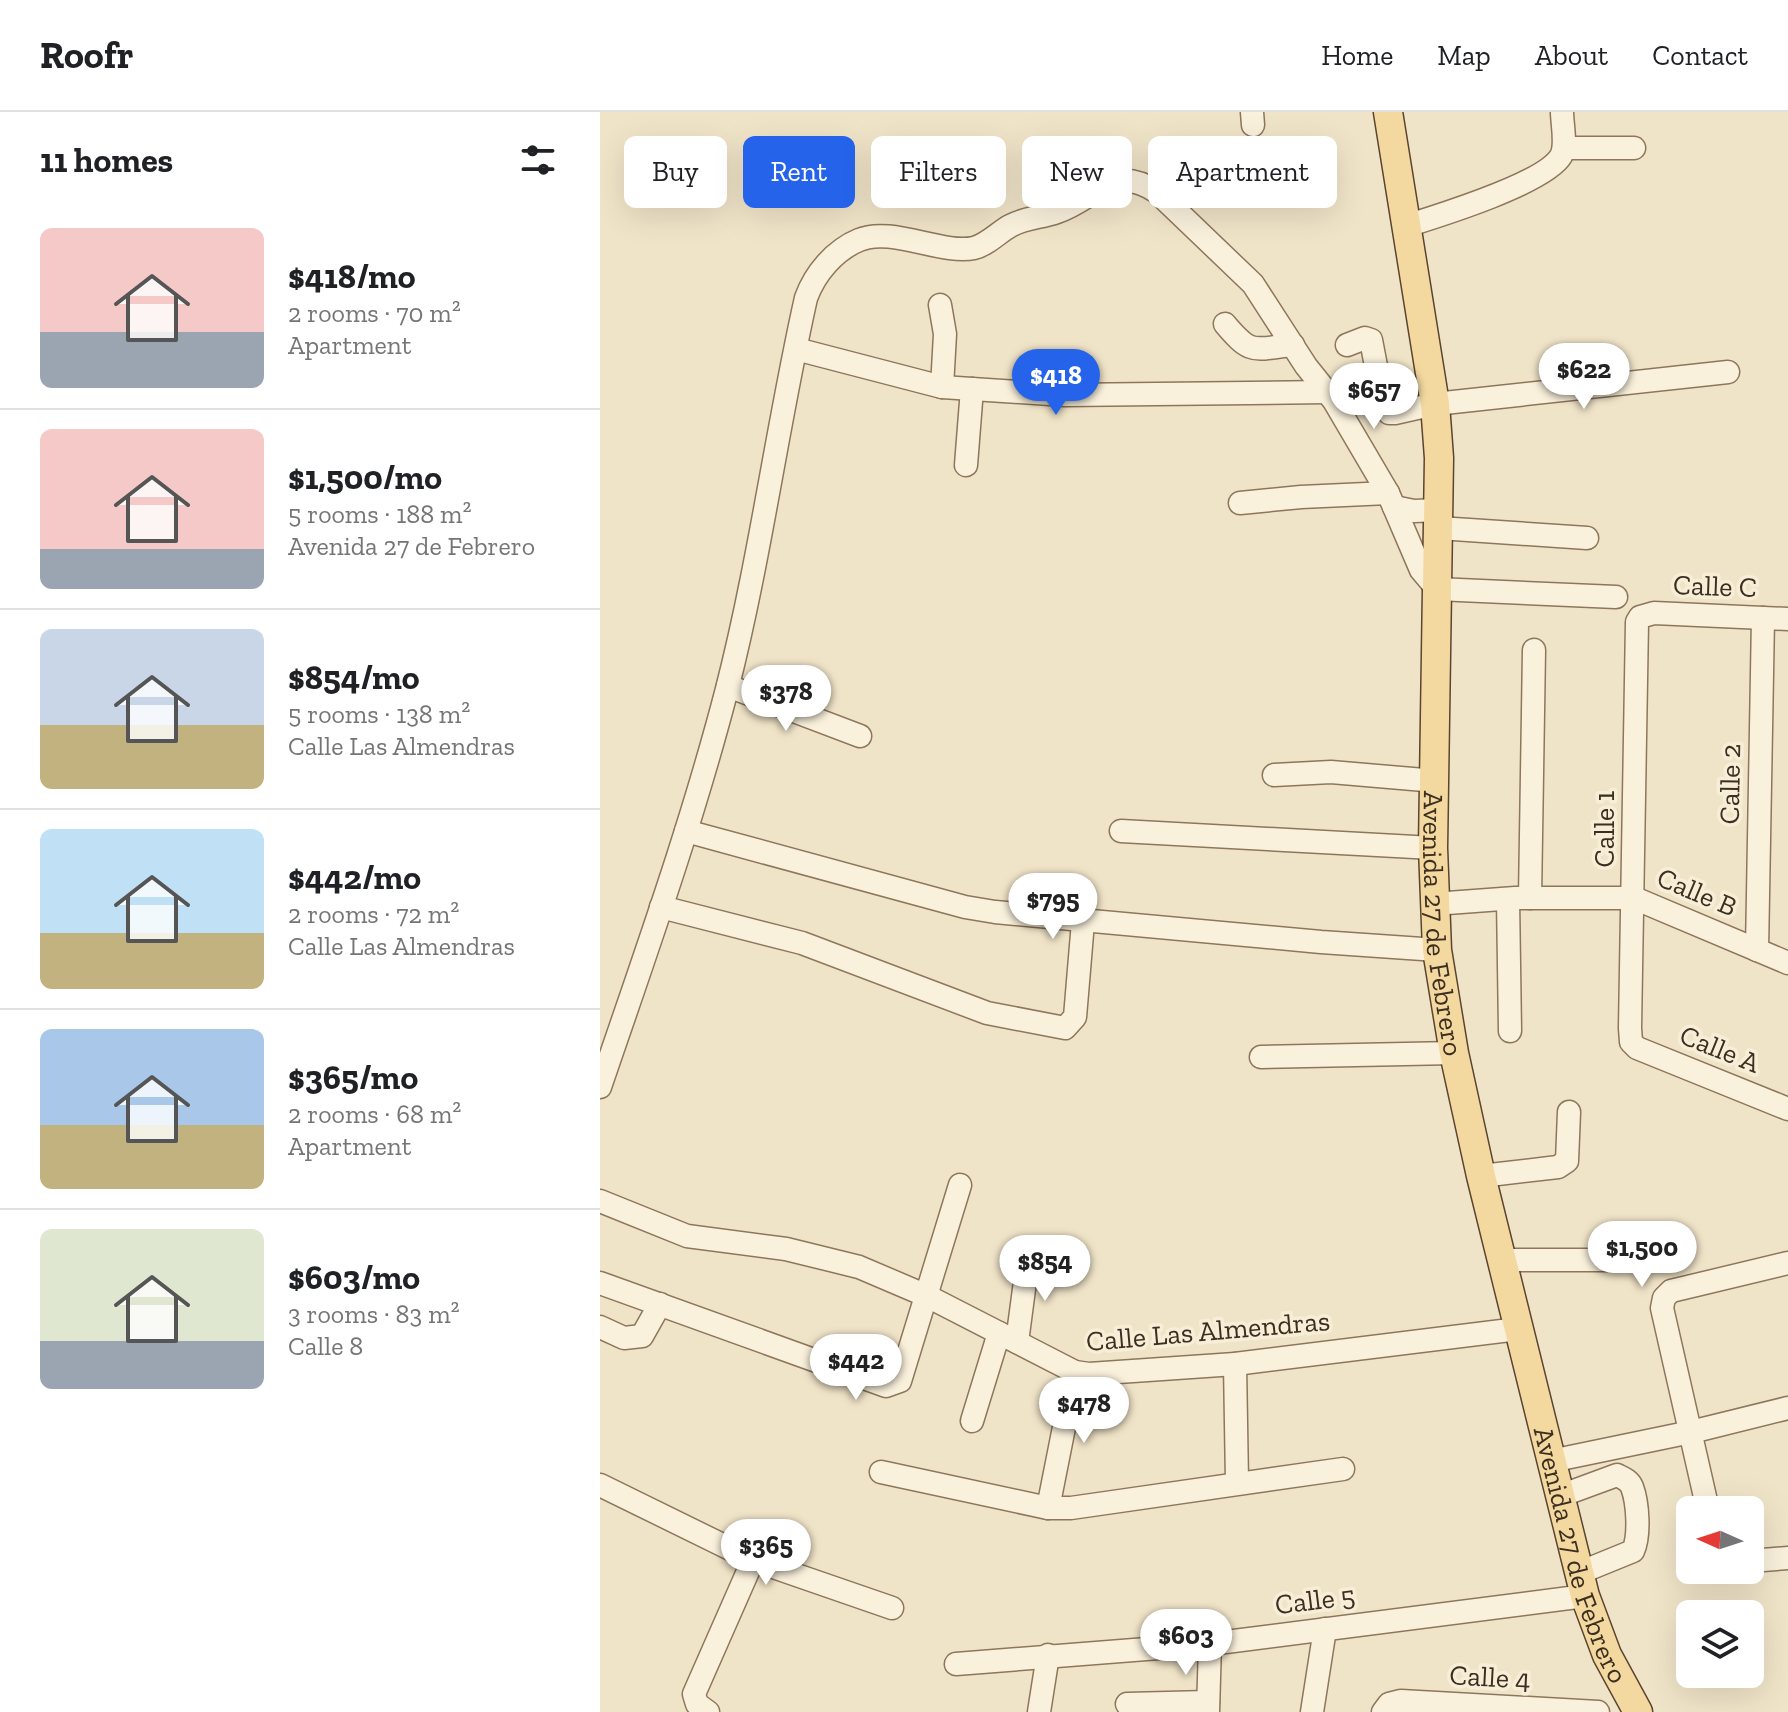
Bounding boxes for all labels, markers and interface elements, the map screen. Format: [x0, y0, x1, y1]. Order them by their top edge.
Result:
text: Roofr [40, 32, 134, 78]
text: Home [1321, 39, 1393, 72]
text: Map [1437, 39, 1491, 72]
text: About [1535, 39, 1608, 72]
text: Contact [1652, 39, 1748, 72]
chip: Buy [624, 136, 727, 208]
chip: Rent [743, 136, 855, 208]
chip: Filters [871, 136, 1006, 208]
chip: New [1022, 136, 1132, 208]
chip: Apartment [1148, 136, 1337, 208]
icon: filters [516, 138, 560, 182]
text: 11 homes [40, 140, 173, 181]
text: $418/mo [288, 256, 416, 297]
icon: home [104, 260, 200, 356]
text: 2 rooms · 70 m² [288, 297, 461, 329]
text: Apartment [288, 329, 411, 361]
pin: $622 [1537, 343, 1631, 411]
pin: $418 [1009, 349, 1103, 417]
text: $622 [1557, 353, 1611, 385]
text: $418 [1030, 359, 1082, 391]
pin: $657 [1327, 363, 1421, 431]
text: $657 [1347, 373, 1401, 405]
text: $1,500/mo [288, 457, 442, 498]
icon: home [104, 461, 200, 557]
text: 5 rooms · 188 m² [288, 498, 471, 530]
text: Avenida 27 de Febrero [288, 530, 535, 562]
street label: Calle C [1672, 568, 1758, 604]
text: $854/mo [288, 657, 420, 698]
icon: home [104, 661, 200, 757]
pin: $378 [739, 665, 833, 733]
text: $378 [759, 675, 813, 707]
text: 5 rooms · 138 m² [288, 698, 470, 730]
text: Calle Las Almendras [288, 730, 515, 762]
street label: Calle 2 [1713, 743, 1747, 825]
street label: Calle 1 [1588, 790, 1621, 867]
street label: Avenida 27 de Febrero [1416, 791, 1471, 1058]
text: $442/mo [288, 857, 421, 898]
icon: home [104, 861, 200, 957]
street label: Calle B [1652, 861, 1742, 923]
pin: $795 [1006, 873, 1100, 941]
text: $795 [1026, 883, 1080, 915]
text: 2 rooms · 72 m² [288, 898, 459, 930]
text: Calle Las Almendras [288, 930, 515, 962]
street label: Calle A [1675, 1018, 1766, 1080]
text: $365/mo [288, 1057, 418, 1098]
icon: home [104, 1061, 200, 1157]
text: 2 rooms · 68 m² [288, 1098, 461, 1130]
text: Apartment [288, 1130, 411, 1162]
pin: $1,500 [1577, 1221, 1707, 1289]
text: $1,500 [1606, 1231, 1678, 1263]
pin: $854 [998, 1235, 1092, 1303]
text: $854 [1017, 1245, 1073, 1277]
text: $603/mo [288, 1257, 420, 1298]
icon: home [104, 1261, 200, 1357]
text: 3 rooms · 83 m² [288, 1298, 460, 1330]
street label: Calle Las Almendras [1085, 1304, 1331, 1358]
text: Calle 8 [288, 1330, 363, 1362]
pin: $442 [809, 1334, 903, 1402]
text: $442 [828, 1344, 884, 1376]
pin: $478 [1037, 1377, 1131, 1445]
text: $478 [1057, 1387, 1111, 1419]
street label: Avenida 27 de Febrero [1527, 1423, 1635, 1688]
north arrow [1676, 1496, 1764, 1584]
map controls [1676, 1496, 1764, 1688]
pin: $365 [719, 1519, 813, 1587]
text: $365 [739, 1529, 793, 1561]
street label: Calle 5 [1273, 1579, 1357, 1621]
button: layers [1676, 1600, 1764, 1688]
pin: $603 [1139, 1609, 1233, 1677]
text: $603 [1158, 1619, 1214, 1651]
street label: Calle 4 [1449, 1658, 1531, 1696]

